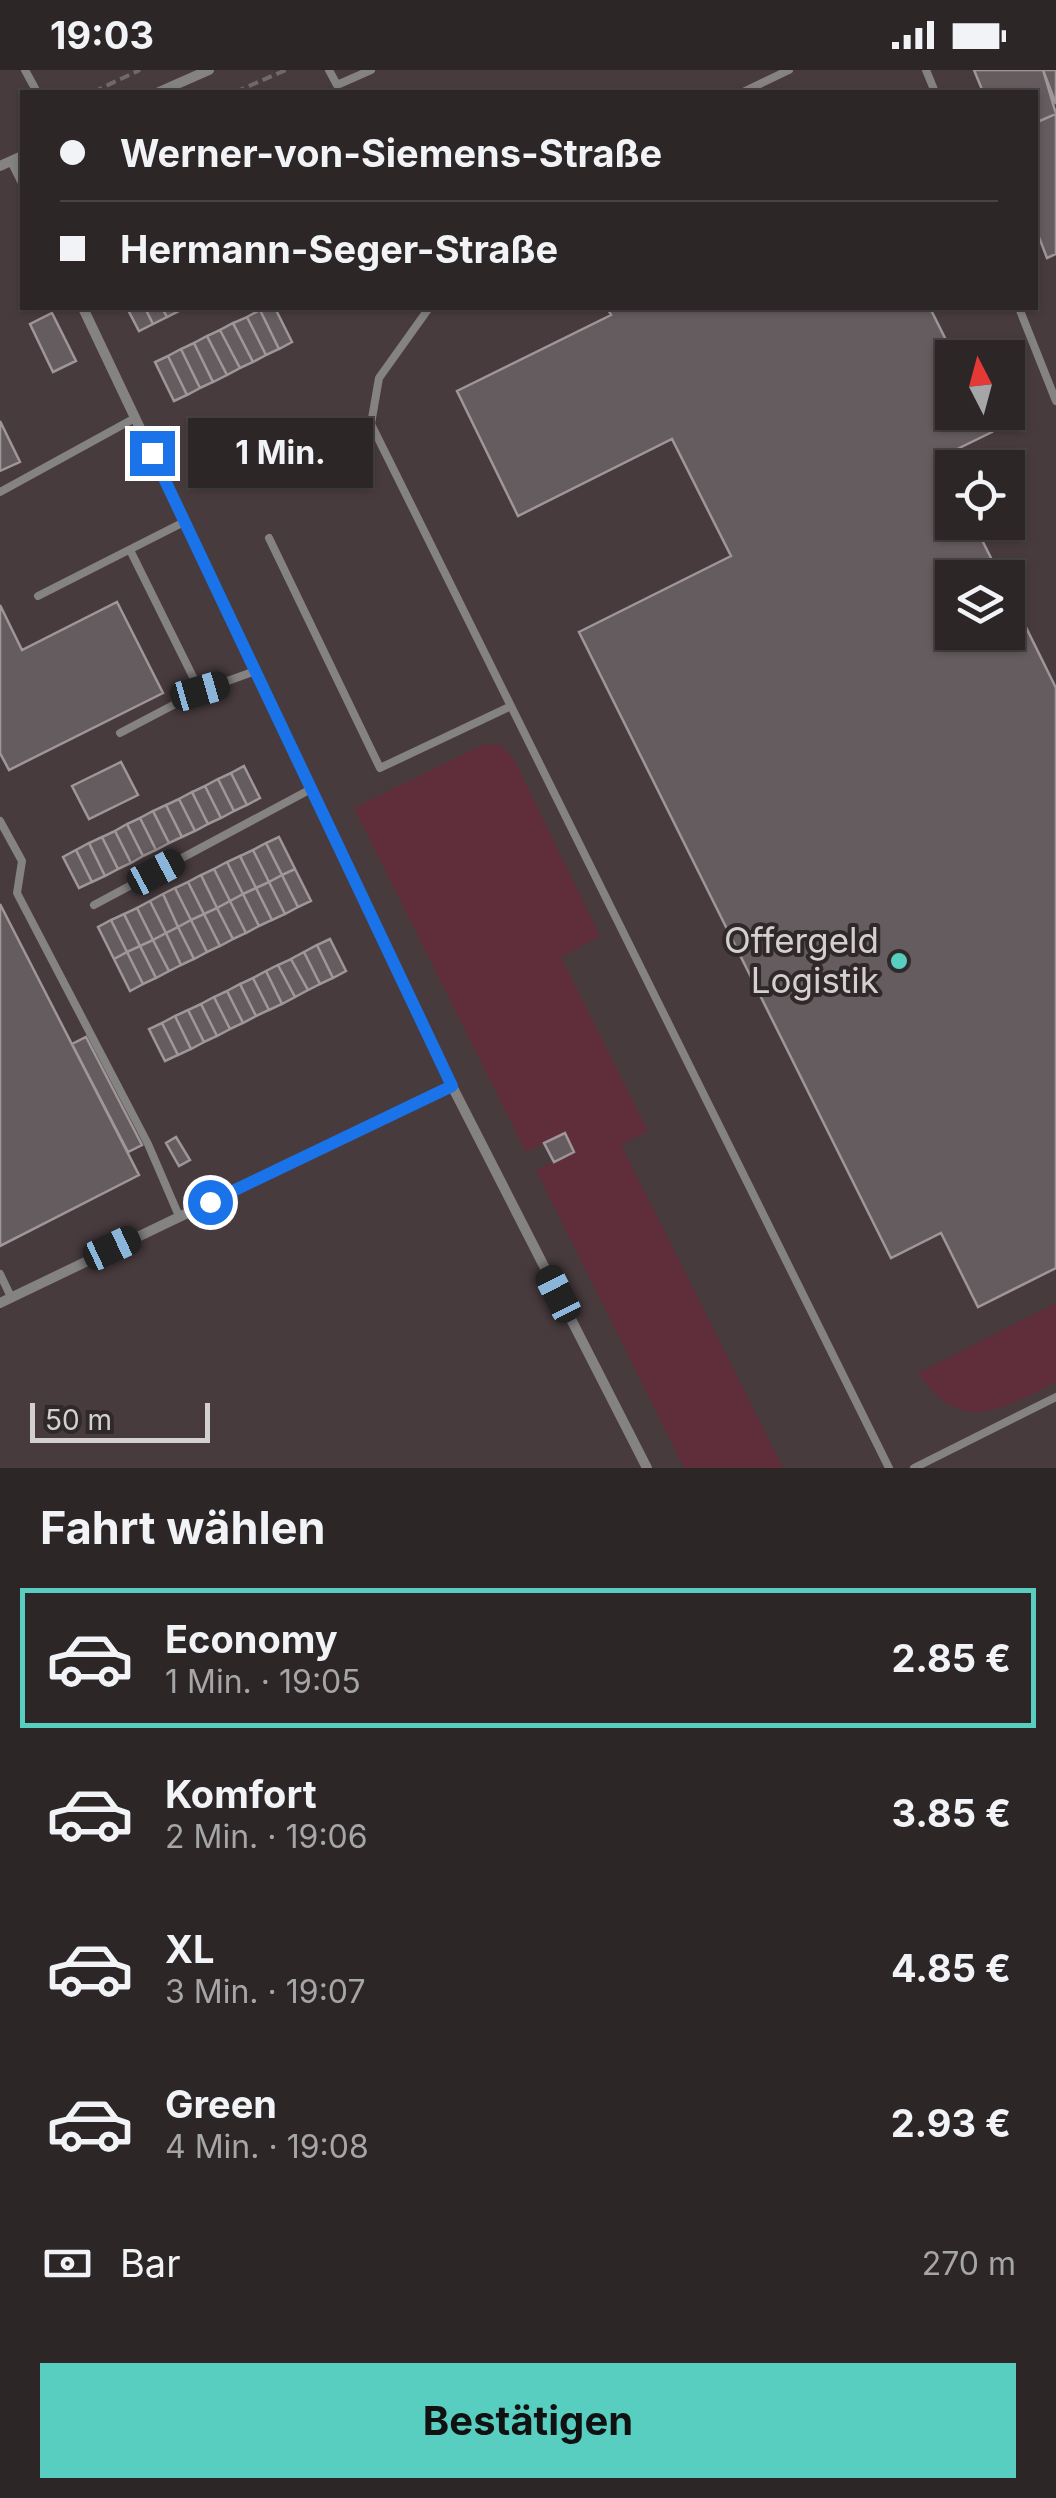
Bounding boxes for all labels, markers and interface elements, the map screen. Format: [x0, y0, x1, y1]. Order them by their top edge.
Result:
text: 19:03 [50, 12, 154, 58]
text: Werner-von-Siemens-Straße [120, 130, 662, 176]
text: Hermann-Seger-Straße [120, 226, 558, 272]
north arrow [935, 340, 1025, 430]
map controls [935, 340, 1025, 650]
callout: 1 Min. [187, 418, 372, 488]
route end [130, 431, 175, 476]
text: 1 Min. [235, 433, 326, 472]
button: locate [935, 450, 1025, 540]
button: layers [935, 560, 1025, 650]
car [167, 668, 233, 714]
car [122, 845, 190, 899]
place label: Offergeld Logistik [724, 919, 879, 1001]
marker: Offergeld Logistik [888, 950, 910, 972]
route start [188, 1180, 233, 1225]
car [78, 1222, 146, 1274]
car [531, 1260, 585, 1328]
scale bar [30, 1398, 210, 1442]
text: 50 m [45, 1403, 112, 1437]
text: Fahrt wählen [40, 1500, 325, 1555]
icon: car [45, 1613, 135, 1703]
text: Economy [165, 1616, 338, 1662]
text: 2.85 € [891, 1635, 1011, 1681]
text: 1 Min. · 19:05 [165, 1662, 361, 1701]
icon: car [45, 1768, 135, 1858]
text: Komfort [165, 1771, 317, 1817]
text: 3.85 € [892, 1790, 1011, 1836]
text: 2 Min. · 19:06 [165, 1817, 368, 1856]
icon: car [45, 1923, 135, 2013]
text: XL [165, 1926, 215, 1972]
text: 4.85 € [891, 1945, 1011, 1991]
text: 3 Min. · 19:07 [165, 1972, 366, 2011]
icon: car [45, 2078, 135, 2168]
text: Green [165, 2081, 277, 2127]
text: 2.93 € [891, 2100, 1011, 2146]
text: 4 Min. · 19:08 [165, 2127, 369, 2166]
icon: cash [40, 2236, 95, 2291]
text: Bar [120, 2240, 181, 2286]
text: 270 m [922, 2244, 1016, 2283]
button: Bestätigen [40, 2363, 1016, 2478]

